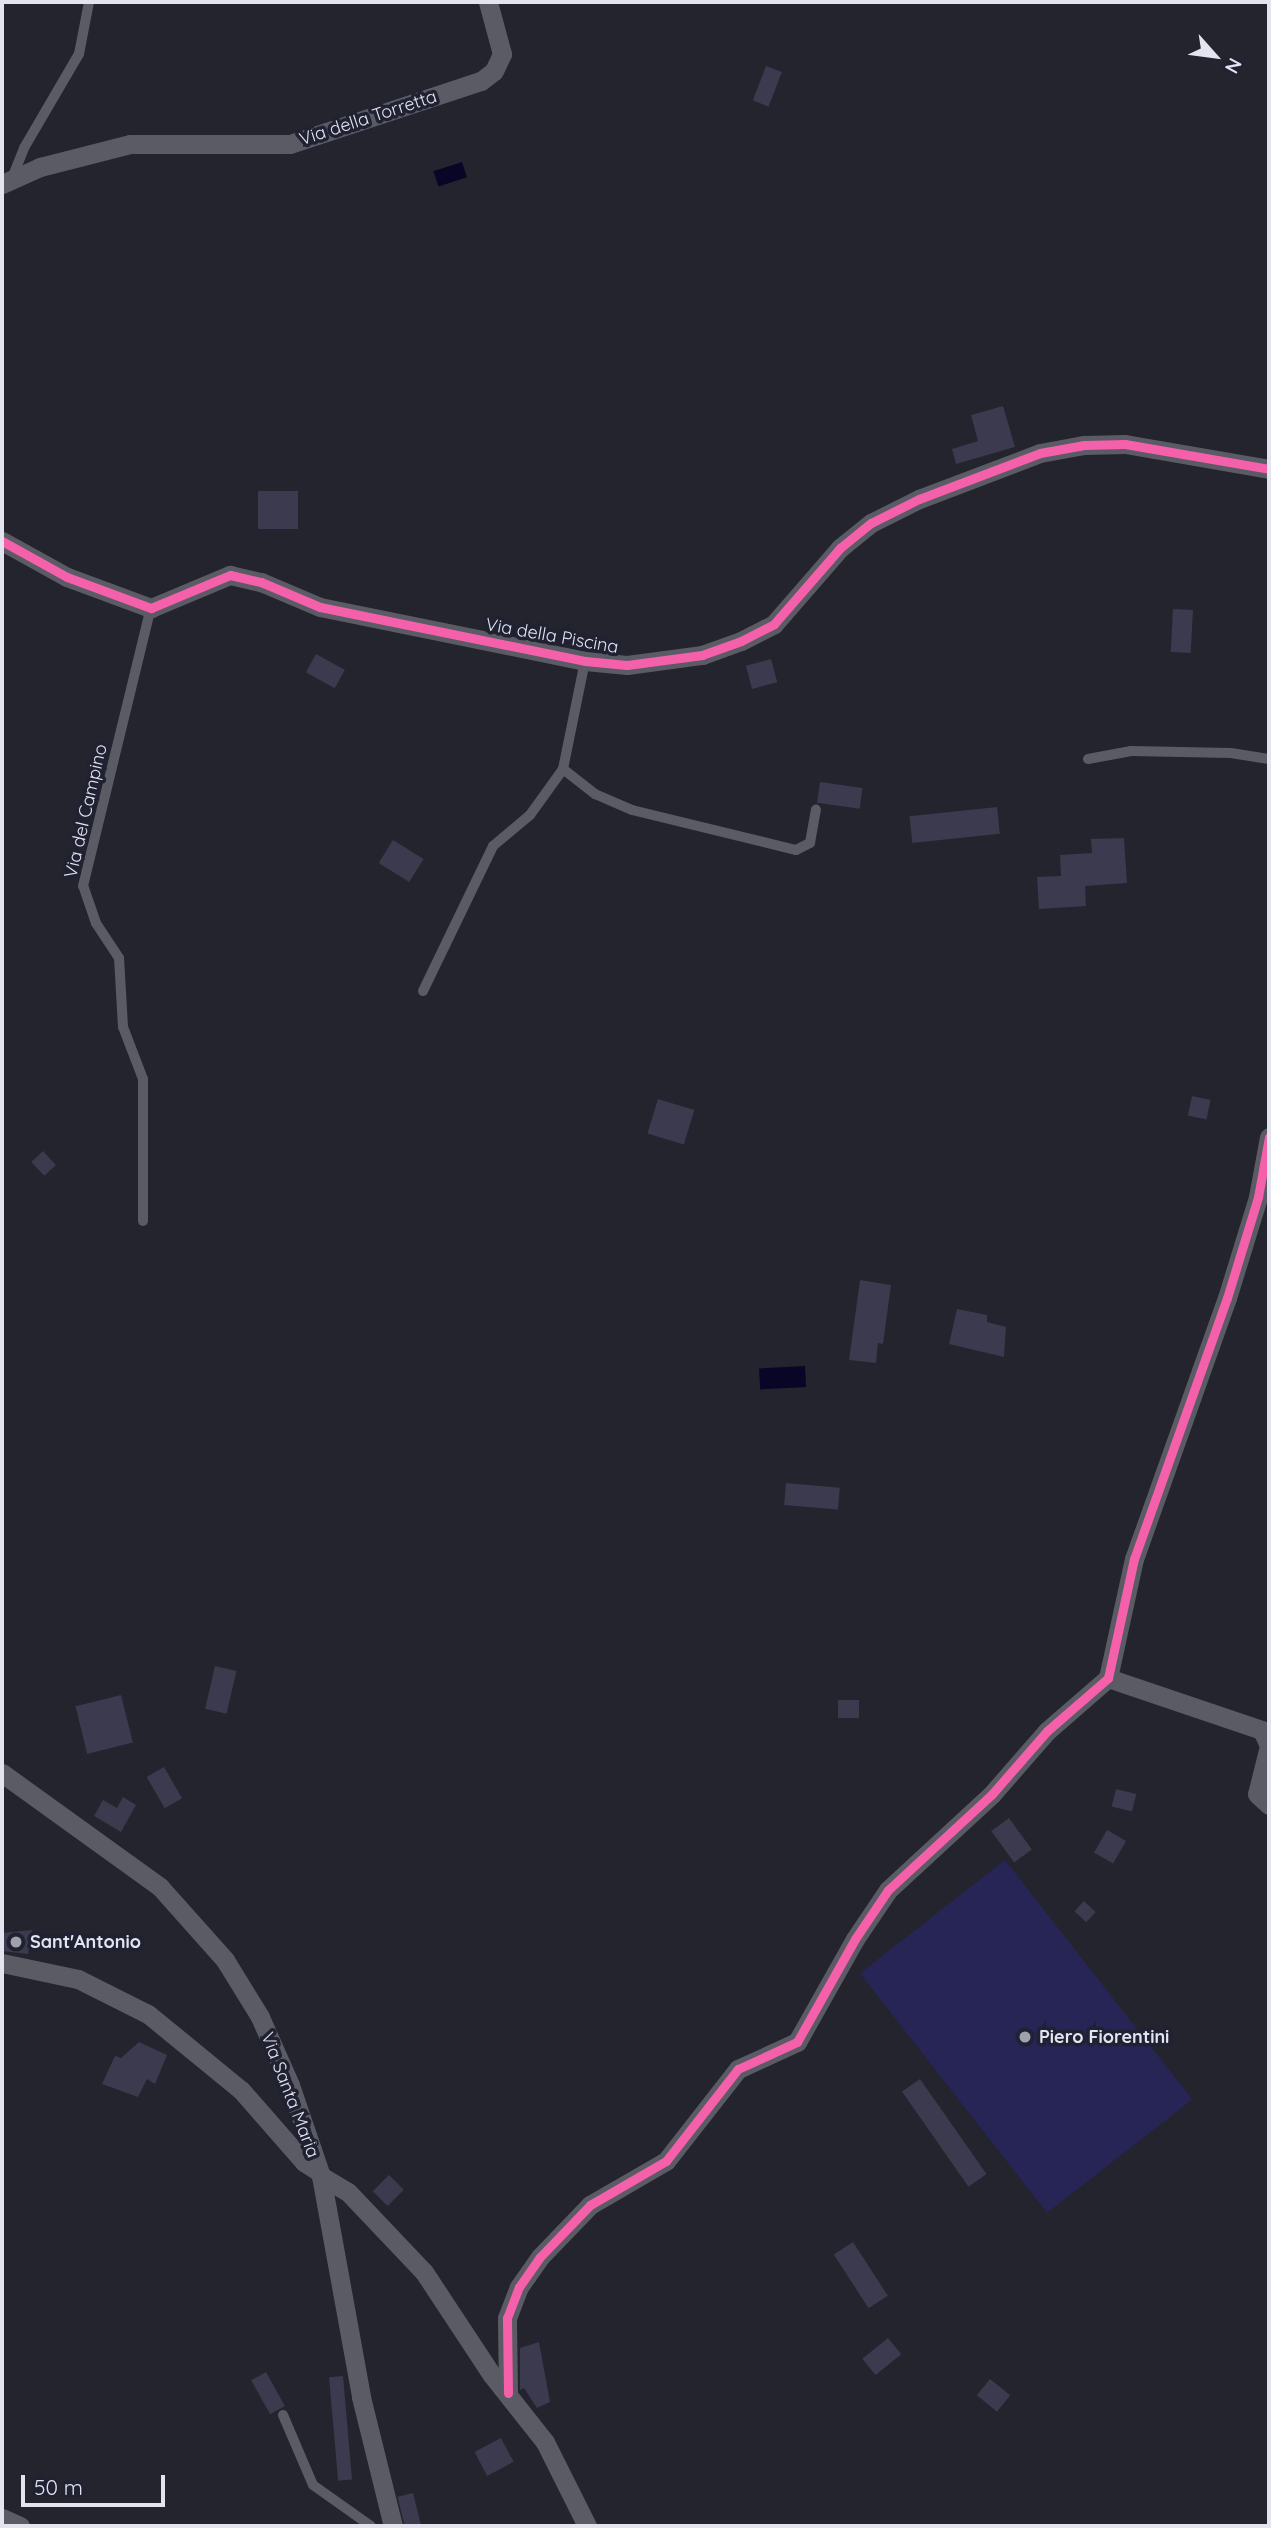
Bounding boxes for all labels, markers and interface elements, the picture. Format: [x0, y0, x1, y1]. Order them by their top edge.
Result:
north arrow [1180, 21, 1250, 91]
text: N [1220, 54, 1247, 78]
street label: Via della Torretta [297, 86, 439, 150]
street label: Via della Piscina [484, 614, 620, 658]
street label: Via del Campino [60, 742, 112, 880]
place label: Sant'Antonio [30, 1931, 141, 1953]
marker: Sant'Antonio [8, 1934, 24, 1950]
place label: Piero Fiorentini [1039, 2026, 1169, 2048]
street label: Via Santa Maria [256, 2029, 324, 2161]
marker: Piero Fiorentini [1017, 2029, 1033, 2045]
scale bar [24, 2462, 168, 2506]
text: 50 m [34, 2474, 83, 2500]

